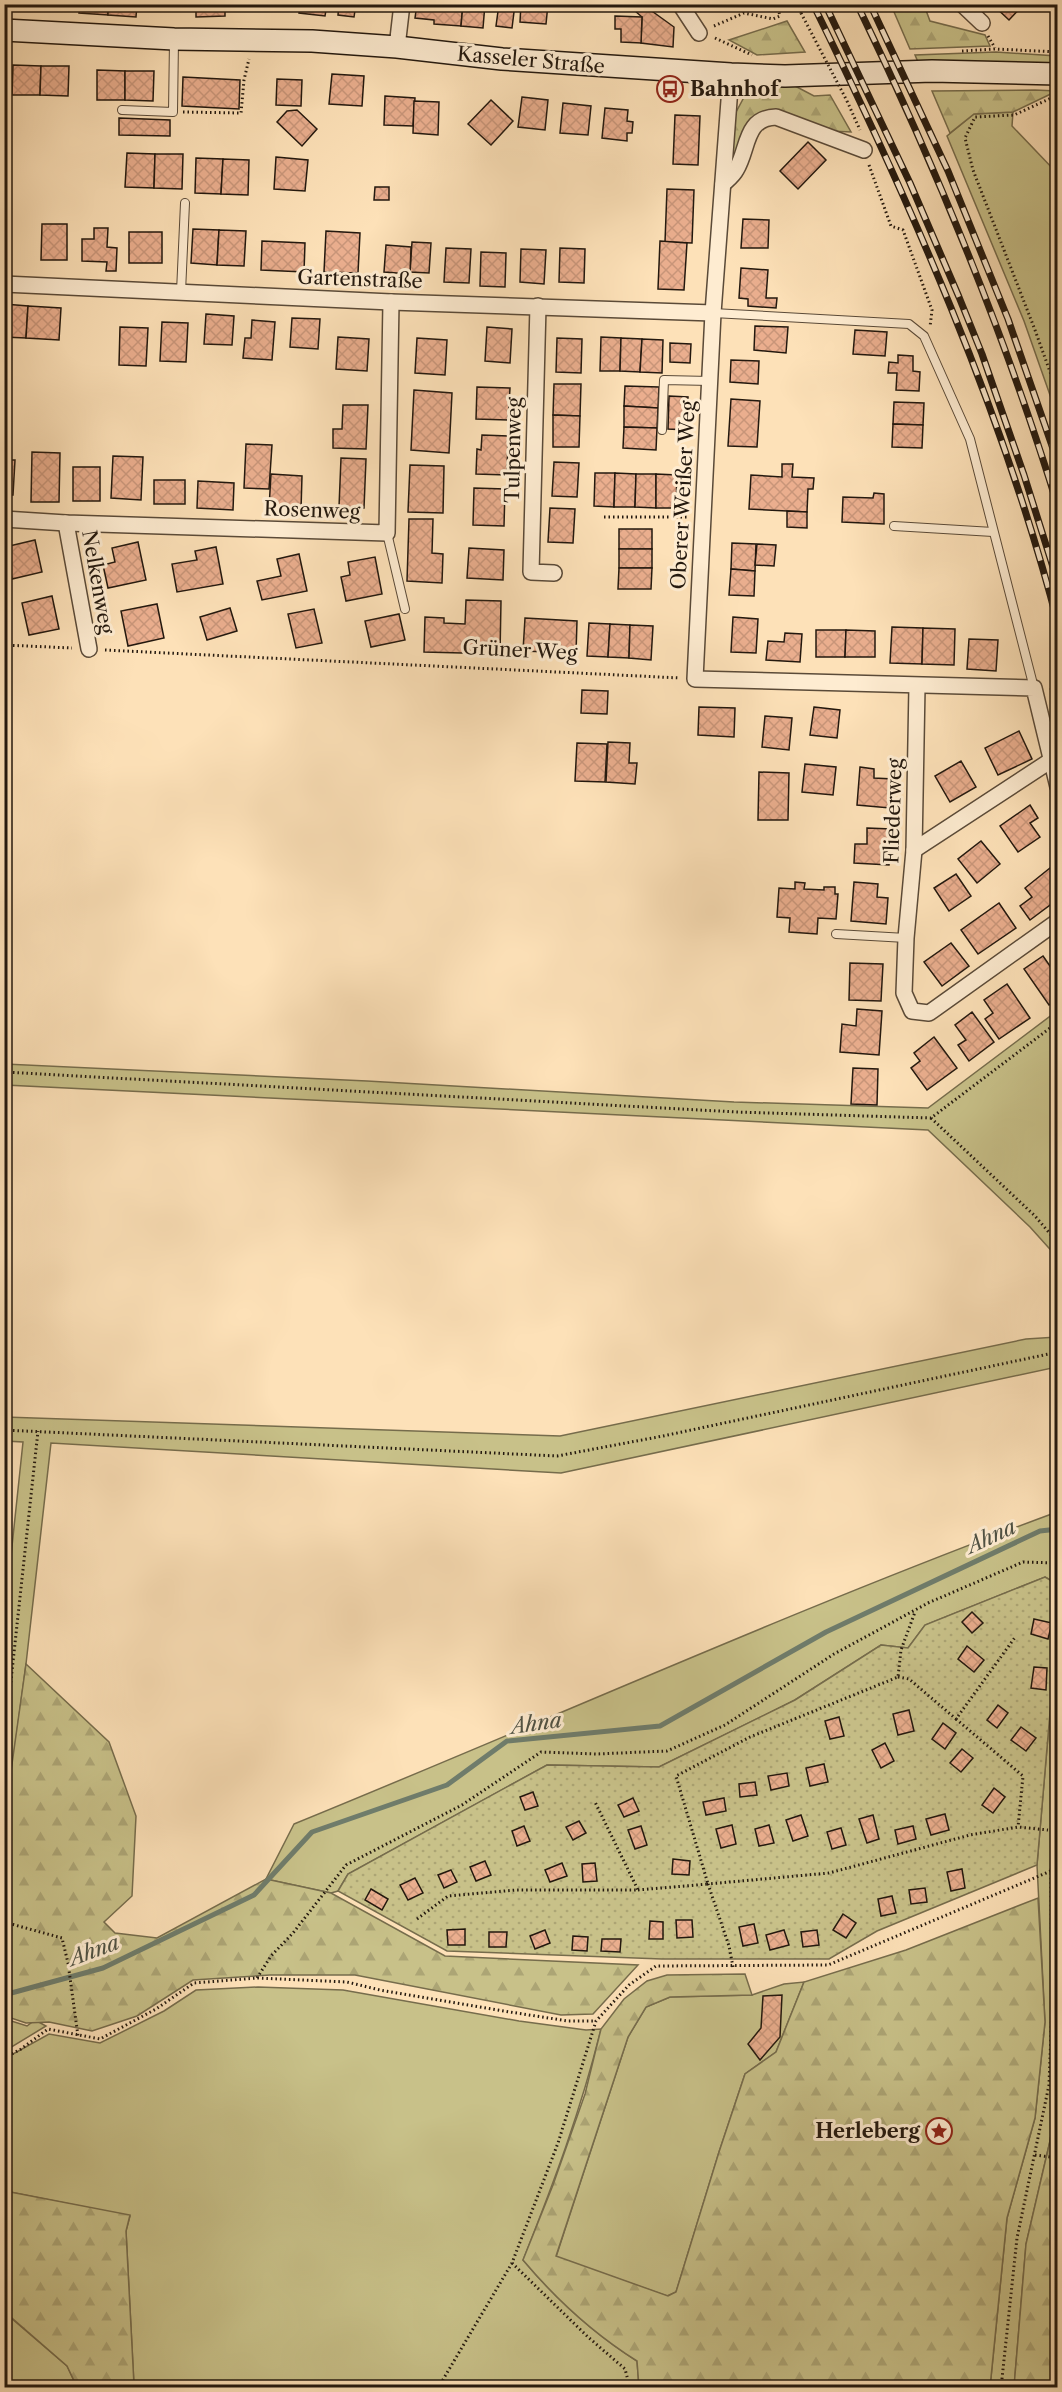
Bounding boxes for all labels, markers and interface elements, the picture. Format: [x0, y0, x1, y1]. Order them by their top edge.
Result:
street label: Kasseler Straße [456, 42, 606, 78]
bus stop icon: Bahnhof [655, 74, 685, 104]
place label: Bahnhof [690, 77, 781, 101]
street label: Gartenstraße [297, 265, 423, 293]
street label: Tulpenweg [500, 396, 526, 503]
street label: Oberer Weißer Weg [666, 400, 700, 590]
street label: Rosenweg [263, 496, 361, 524]
street label: Nelkenweg [77, 528, 119, 636]
street label: Grüner Weg [462, 635, 578, 665]
street label: Fliederweg [879, 757, 907, 864]
water label: Ahna [960, 1514, 1020, 1560]
water label: Ahna [506, 1707, 564, 1739]
water label: Ahna [63, 1929, 123, 1972]
place icon: Herleberg [924, 2116, 954, 2146]
place label: Herleberg [815, 2119, 920, 2143]

